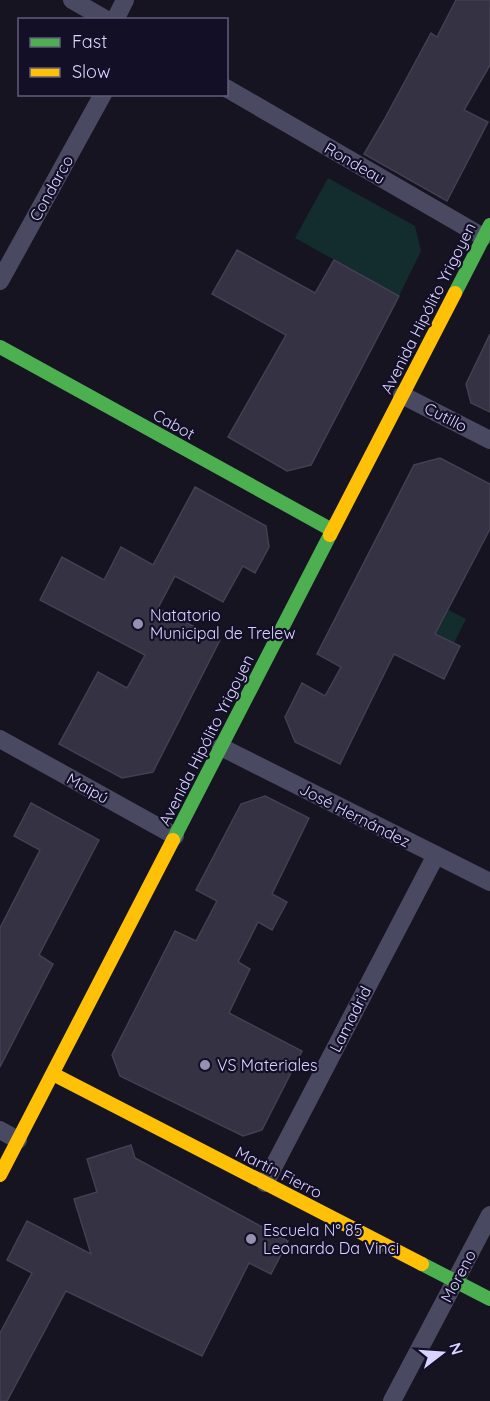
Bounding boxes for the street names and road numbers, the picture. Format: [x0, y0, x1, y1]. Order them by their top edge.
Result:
street label: Rondeau [321, 138, 389, 188]
street label: Condarco [25, 151, 77, 225]
street label: Avenida Hipólito Yrigoyen [376, 219, 480, 397]
street label: Cutillo [421, 398, 471, 436]
street label: Cabot [150, 404, 198, 444]
street label: Avenida Hipólito Yrigoyen [154, 651, 258, 829]
street label: Maipú [63, 768, 113, 808]
street label: José Hernández [297, 779, 413, 851]
street label: Lamadrid [325, 983, 375, 1055]
street label: Martín Fierro [232, 1142, 326, 1202]
street label: Moreno [436, 1246, 480, 1306]

